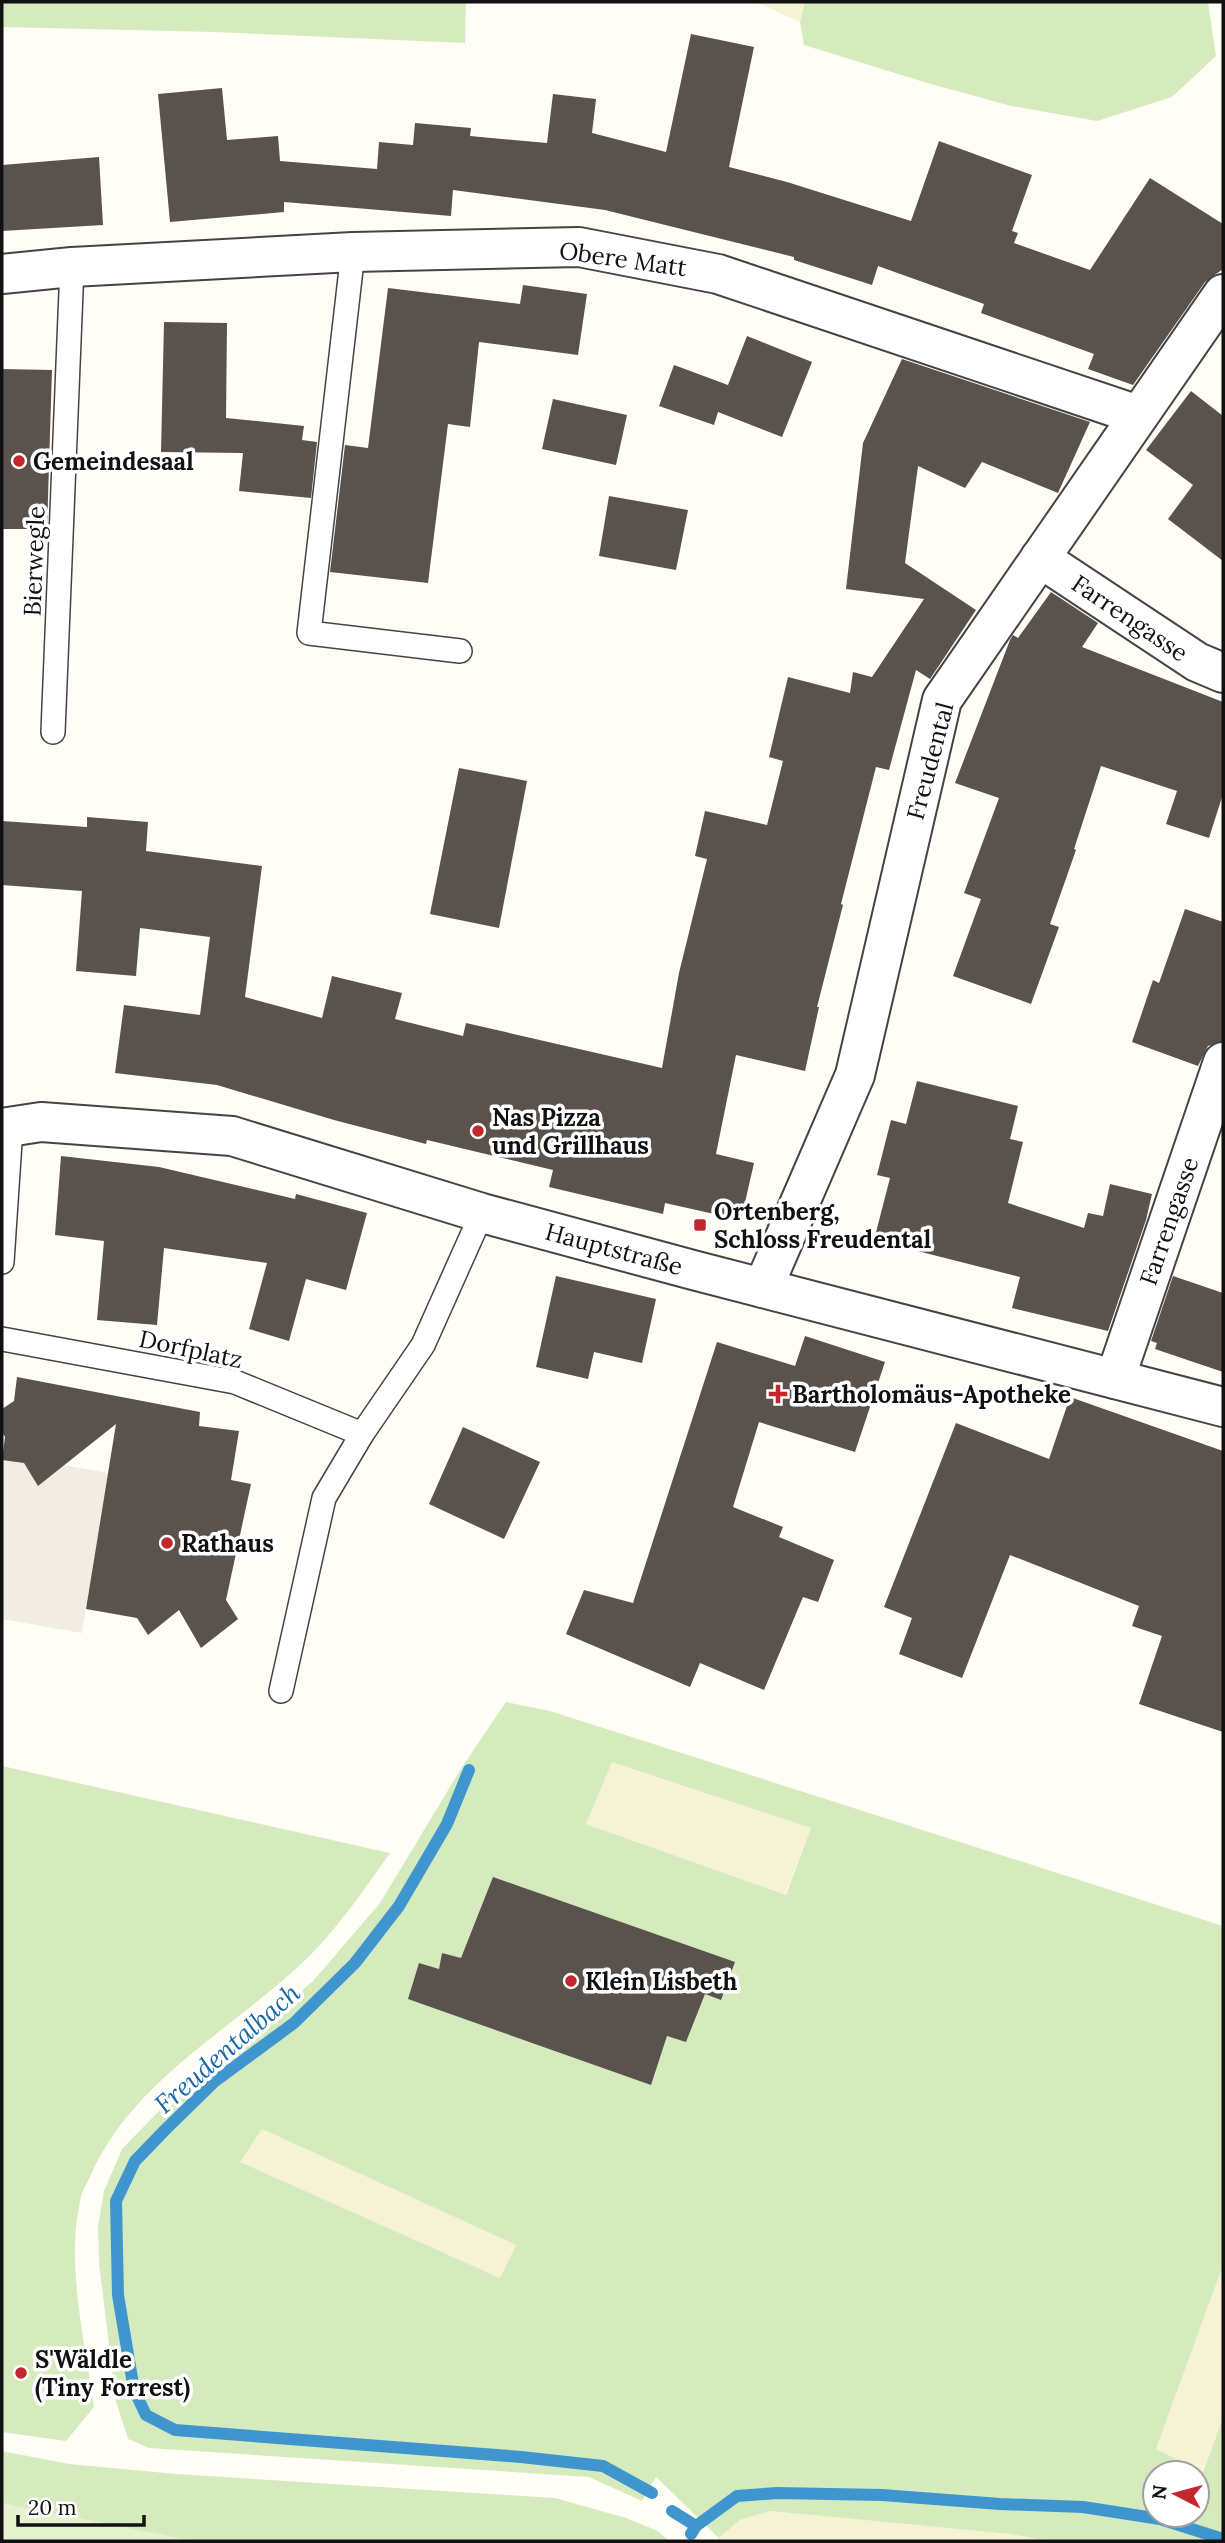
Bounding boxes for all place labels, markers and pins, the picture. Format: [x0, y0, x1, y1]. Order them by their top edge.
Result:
place label: Gemeindesaal [33, 446, 194, 477]
marker: Gemeindesaal [11, 453, 27, 469]
place label: Nas Pizza und Grillhaus [492, 1102, 649, 1161]
marker: Nas Pizza und Grillhaus [470, 1123, 486, 1139]
place label: Ortenberg, Schloss Freudental [714, 1196, 931, 1255]
marker: Ortenberg, Schloss Freudental [692, 1217, 708, 1233]
place label: Bartholomäus-Apotheke [792, 1379, 1071, 1410]
marker: Bartholomäus-Apotheke [770, 1386, 786, 1402]
place label: Rathaus [181, 1528, 274, 1559]
marker: Rathaus [159, 1535, 175, 1551]
place label: Klein Lisbeth [585, 1966, 738, 1997]
marker: Klein Lisbeth [563, 1973, 579, 1989]
place label: S'Wäldle (Tiny Forrest) [35, 2344, 190, 2403]
marker: S'Wäldle (Tiny Forrest) [13, 2365, 29, 2381]

